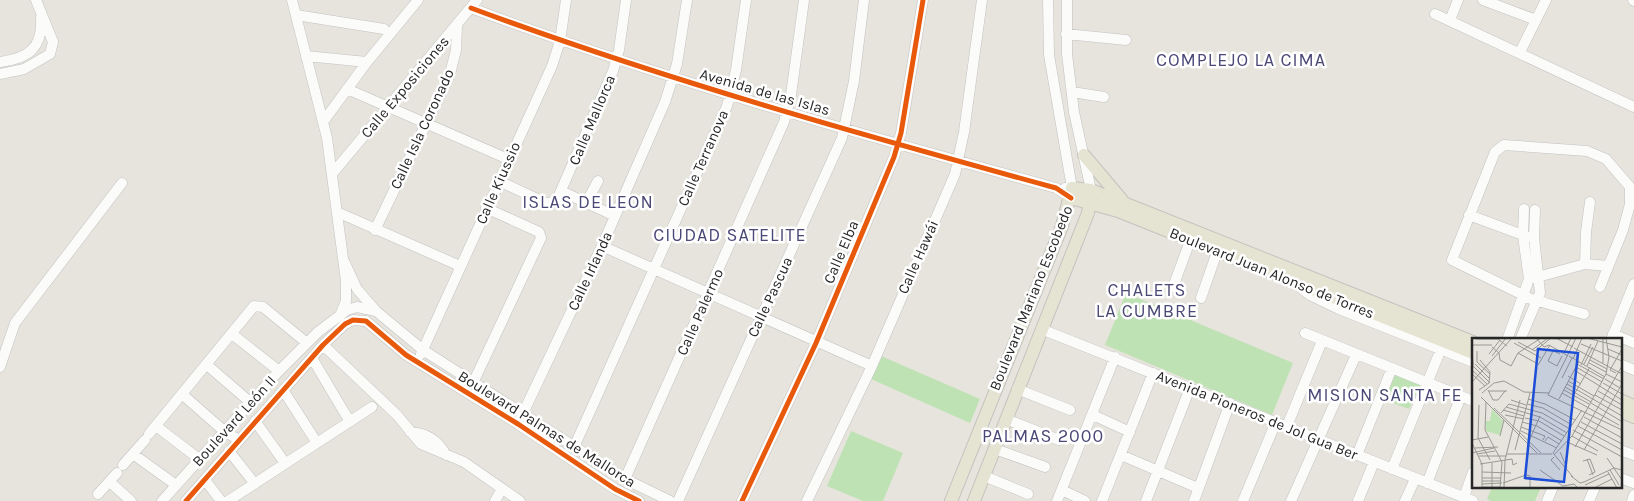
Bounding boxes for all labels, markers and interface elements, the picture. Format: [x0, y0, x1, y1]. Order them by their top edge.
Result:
street label: Calle Exposiciones [357, 32, 453, 142]
district label: COMPLEJO LA CIMA [1156, 49, 1326, 71]
street label: Avenida de las Islas [698, 65, 832, 119]
street label: Calle Isla Coronado [386, 66, 458, 192]
street label: Calle Mallorca [565, 72, 619, 168]
street label: Calle Terranova [674, 107, 732, 209]
street label: Calle Kiussio [472, 139, 524, 227]
district label: ISLAS DE LEON [522, 191, 654, 213]
street label: Boulevard Mariano Escobedo [986, 203, 1076, 393]
street label: Calle Hawái [894, 217, 942, 297]
street label: Calle Elba [820, 218, 862, 286]
district label: CIUDAD SATELITE [653, 224, 807, 246]
street label: Boulevard Juan Alonso de Torres [1167, 224, 1377, 322]
street label: Calle Irlanda [564, 228, 616, 314]
street label: Calle Pascua [744, 254, 796, 340]
street label: Calle Palermo [673, 266, 727, 358]
district label: CHALETS LA CUMBRE [1096, 279, 1198, 322]
inset map [1472, 338, 1622, 488]
street label: Avenida Pioneros de Jol Gua Ber [1154, 366, 1361, 464]
street label: Boulevard Palmas de Mallorca [455, 367, 639, 491]
street label: Boulevard León II [188, 372, 280, 470]
district label: MISION SANTA FE [1307, 384, 1463, 406]
district label: PALMAS 2000 [982, 425, 1104, 447]

